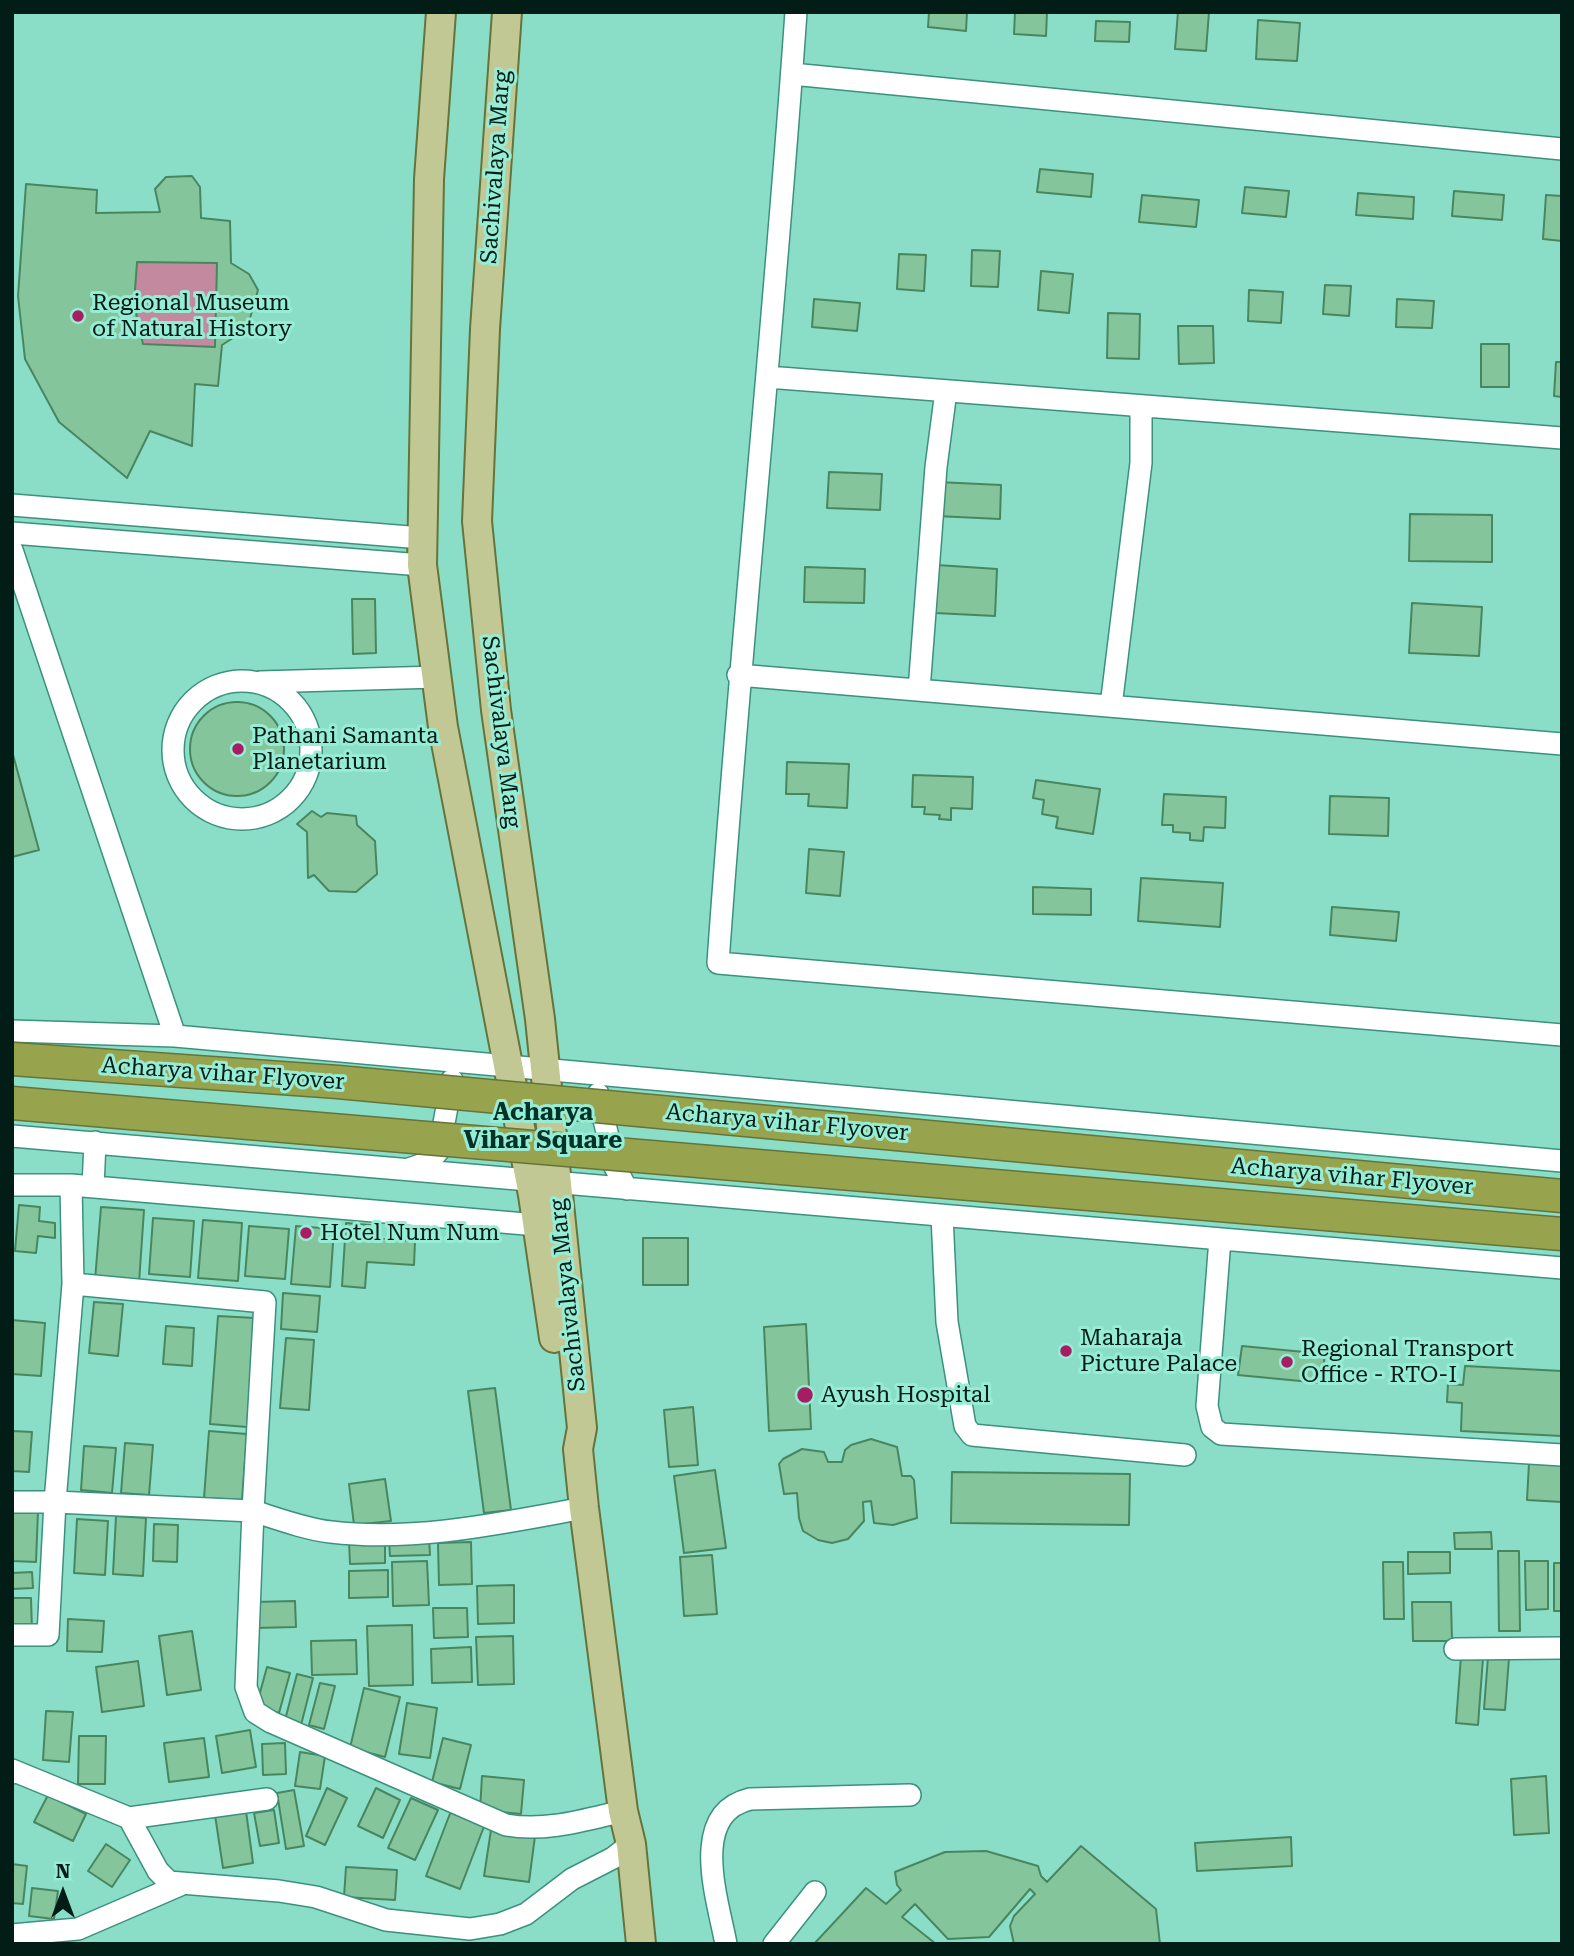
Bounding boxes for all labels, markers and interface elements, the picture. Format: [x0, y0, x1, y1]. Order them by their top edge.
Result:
street label: Sachivalaya Marg [475, 69, 517, 265]
place label: Regional Museum of Natural History [92, 289, 292, 343]
marker: Regional Museum of Natural History [70, 308, 86, 324]
street label: Sachivalaya Marg [475, 634, 527, 830]
place label: Pathani Samanta Planetarium [252, 722, 438, 776]
marker: Pathani Samanta Planetarium [230, 741, 246, 757]
street label: Acharya vihar Flyover [101, 1052, 345, 1096]
district label: Acharya Vihar Square [464, 1099, 622, 1155]
street label: Acharya vihar Flyover [665, 1099, 909, 1147]
street label: Acharya vihar Flyover [1230, 1153, 1474, 1201]
street label: Sachivalaya Marg [544, 1197, 592, 1393]
place label: Hotel Num Num [320, 1219, 500, 1247]
marker: Hotel Num Num [298, 1225, 314, 1241]
place label: Maharaja Picture Palace [1080, 1324, 1237, 1378]
place label: Regional Transport Office - RTO-I [1301, 1335, 1514, 1389]
marker: Maharaja Picture Palace [1058, 1343, 1074, 1359]
marker: Regional Transport Office - RTO-I [1279, 1354, 1295, 1370]
place label: Ayush Hospital [821, 1381, 990, 1409]
marker: Ayush Hospital [795, 1385, 815, 1405]
north arrow [28, 1858, 98, 1928]
text: N [56, 1860, 70, 1883]

